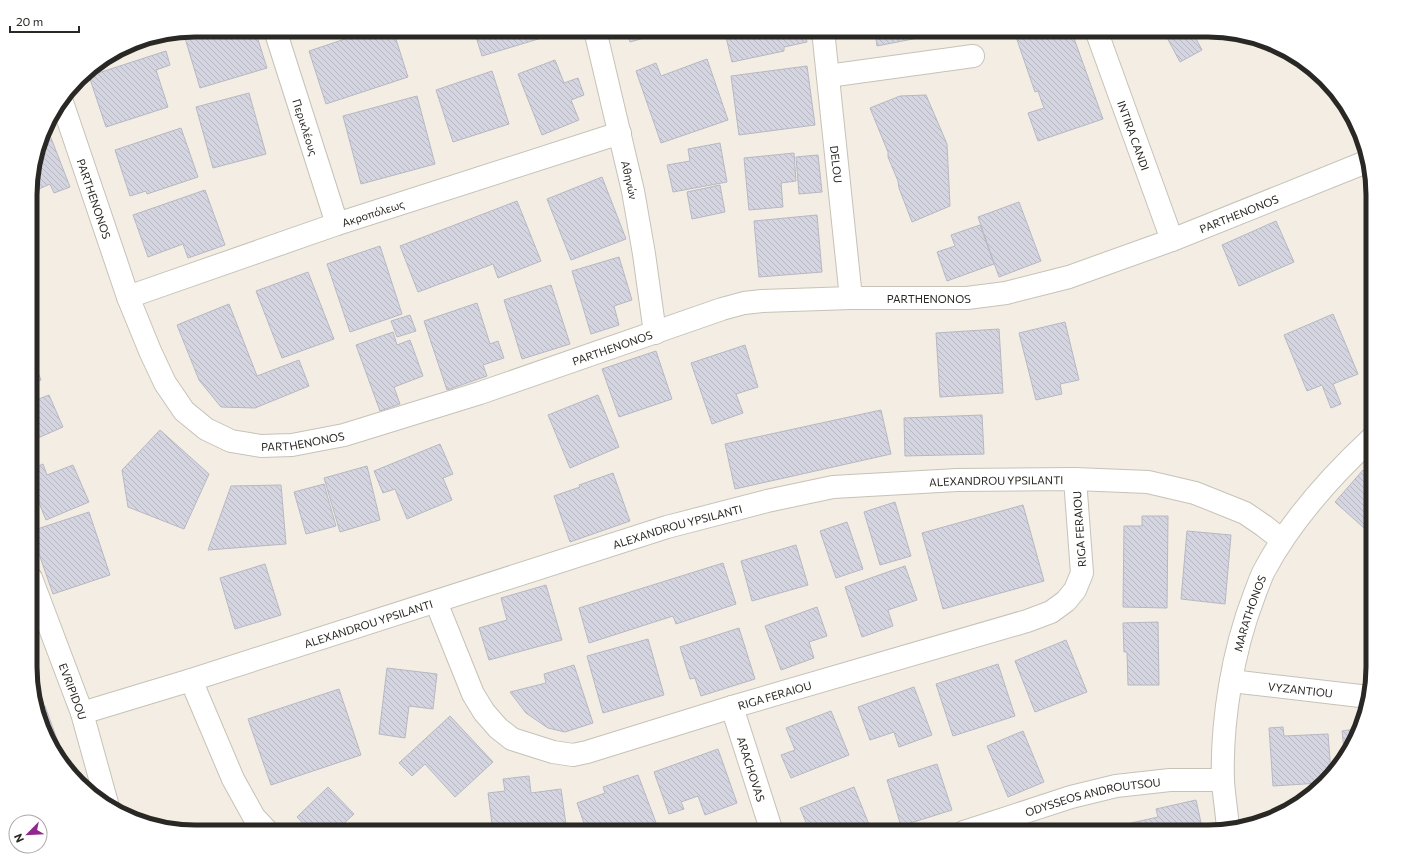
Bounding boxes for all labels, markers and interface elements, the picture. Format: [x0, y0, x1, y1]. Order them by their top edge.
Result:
scale bar [10, 8, 79, 34]
text: 20 m [16, 14, 43, 28]
street label: Περικλέους [291, 97, 321, 157]
street label: INTIRA CANDI [1116, 99, 1153, 172]
street label: DELOU [829, 145, 845, 184]
street label: PARTHENONOS [75, 157, 114, 240]
street label: Αθηνών [620, 159, 641, 201]
street label: PARTHENONOS [1197, 191, 1280, 235]
street label: Ακροπόλεως [340, 196, 406, 229]
street label: PARTHENONOS [887, 291, 971, 305]
street label: PARTHENONOS [570, 327, 654, 367]
street label: PARTHENONOS [261, 429, 345, 452]
street label: ALEXANDROU YPSILANTI [929, 473, 1063, 488]
street label: RIGA FERAIOU [1070, 491, 1088, 567]
street label: ALEXANDROU YPSILANTI [611, 501, 743, 551]
street label: MARATHONOS [1231, 573, 1268, 653]
street label: ALEXANDROU YPSILANTI [302, 596, 434, 650]
street label: EVRIPIDOU [57, 661, 90, 721]
street label: RIGA FERAIOU [736, 678, 813, 712]
street label: VYZANTIOU [1267, 679, 1334, 699]
street label: ARACHOVAS [735, 735, 768, 803]
street label: ODYSSEOS ANDROUTSOU [1023, 775, 1161, 818]
north arrow [8, 814, 48, 854]
text: N [11, 832, 26, 845]

